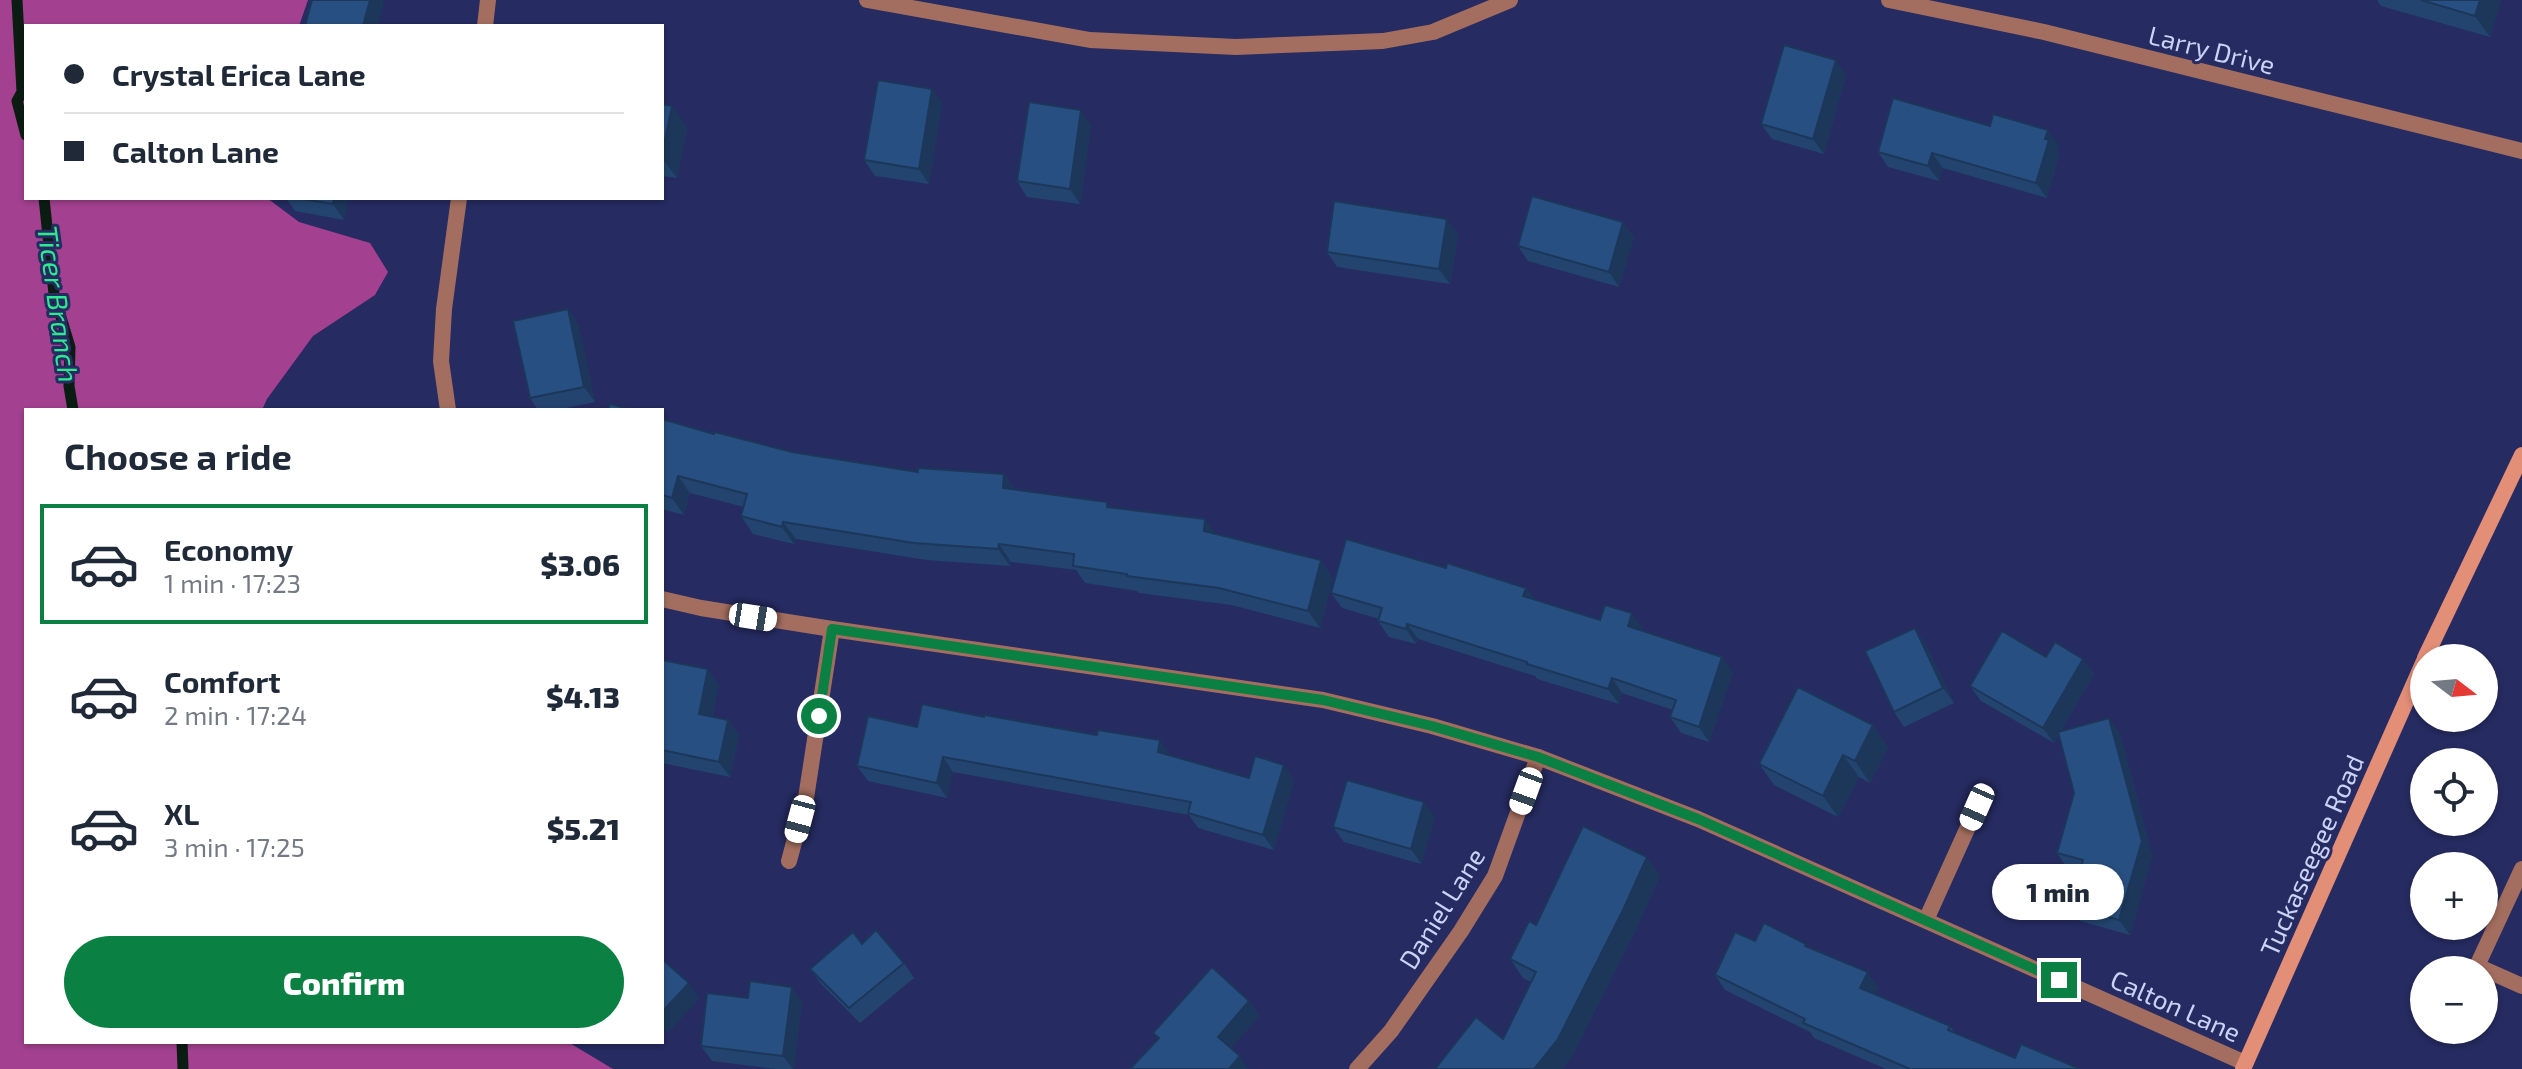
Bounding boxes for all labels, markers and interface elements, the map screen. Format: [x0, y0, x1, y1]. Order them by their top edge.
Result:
street label: Larry Drive [2146, 18, 2278, 80]
text: Crystal Erica Lane [112, 56, 366, 92]
text: Calton Lane [112, 133, 279, 169]
water label: Ticer Branch [31, 223, 87, 385]
text: Choose a ride [64, 434, 292, 477]
icon: car [68, 528, 140, 600]
text: Economy [164, 531, 293, 567]
text: $3.06 [540, 546, 620, 582]
text: 1 min · 17:23 [164, 567, 301, 598]
car [727, 601, 779, 633]
north arrow [2410, 644, 2498, 732]
map controls [2410, 644, 2498, 1044]
icon: car [68, 660, 140, 732]
text: Comfort [164, 663, 281, 699]
text: $4.13 [546, 678, 620, 714]
route start [801, 698, 837, 734]
text: 2 min · 17:24 [164, 699, 307, 730]
button: locate [2410, 748, 2498, 836]
street label: Tuckaseegee Road [2253, 750, 2369, 960]
car [1507, 764, 1545, 818]
car [1956, 780, 1998, 834]
icon: car [68, 792, 140, 864]
car [782, 793, 818, 845]
text: XL [164, 795, 199, 831]
text: $5.21 [547, 810, 620, 846]
text: 3 min · 17:25 [164, 831, 305, 862]
street label: Daniel Lane [1392, 842, 1490, 974]
button: + [2410, 852, 2498, 940]
callout: 1 min [1993, 864, 2125, 920]
text: 1 min [2026, 876, 2090, 907]
button: Confirm [64, 936, 624, 1028]
button: − [2410, 956, 2498, 1044]
route end [2041, 962, 2077, 998]
street label: Calton Lane [2106, 963, 2246, 1047]

